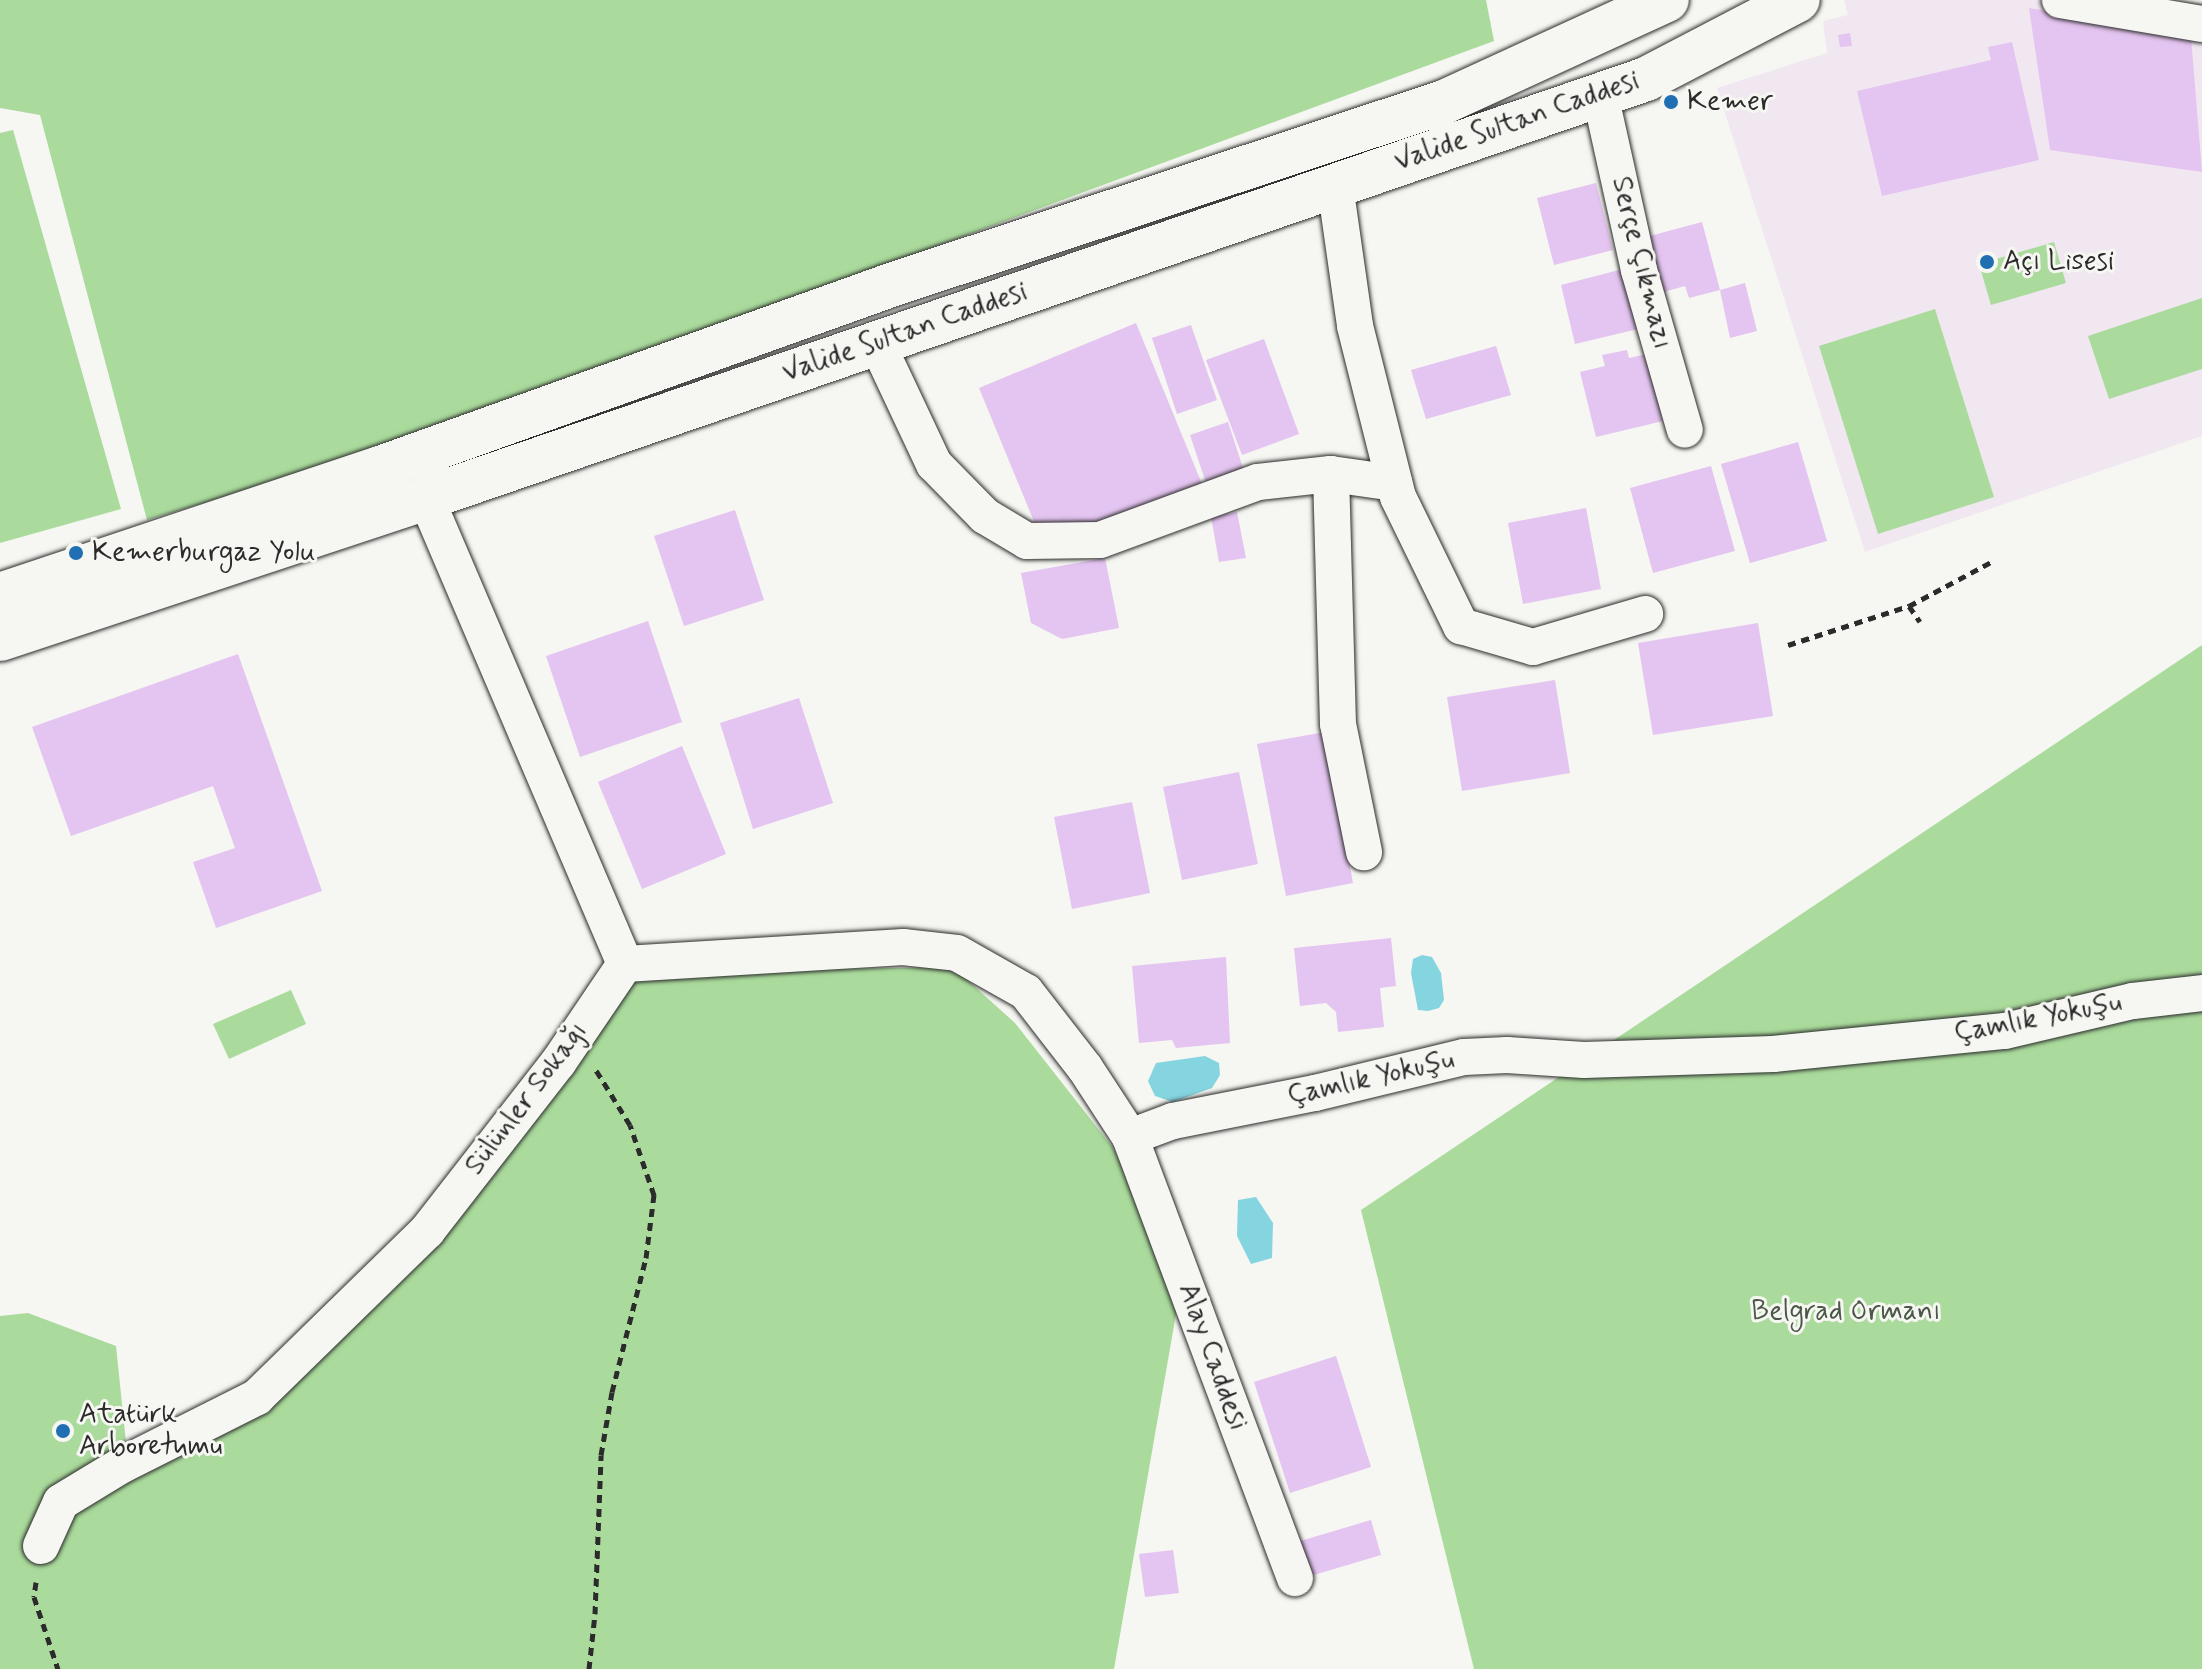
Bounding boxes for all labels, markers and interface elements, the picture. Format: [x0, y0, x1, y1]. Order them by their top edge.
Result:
street label: Valide Sultan Caddesi [1389, 64, 1645, 180]
place label: Kemer [1687, 85, 1773, 119]
marker: Kemer [1662, 93, 1680, 111]
street label: Serçe Çıkmazı [1603, 173, 1679, 353]
place label: Açı Lisesi [2003, 245, 2114, 279]
marker: Açı Lisesi [1978, 253, 1996, 271]
street label: Valide Sultan Caddesi [777, 275, 1033, 391]
place label: Kemerburgaz Yolu [92, 536, 314, 570]
marker: Kemerburgaz Yolu [67, 544, 85, 562]
street label: Çamlık Yokuşu [1949, 986, 2127, 1052]
street label: Sülünler Sokağı [459, 1017, 595, 1181]
street label: Çamlık Yokuşu [1282, 1043, 1460, 1115]
street label: Alay Caddesi [1170, 1278, 1254, 1436]
park label: Belgrad Ormanı [1746, 1295, 1946, 1329]
place label: Atatürk Arboretumu [79, 1398, 222, 1464]
marker: Atatürk Arboretumu [54, 1422, 72, 1440]

